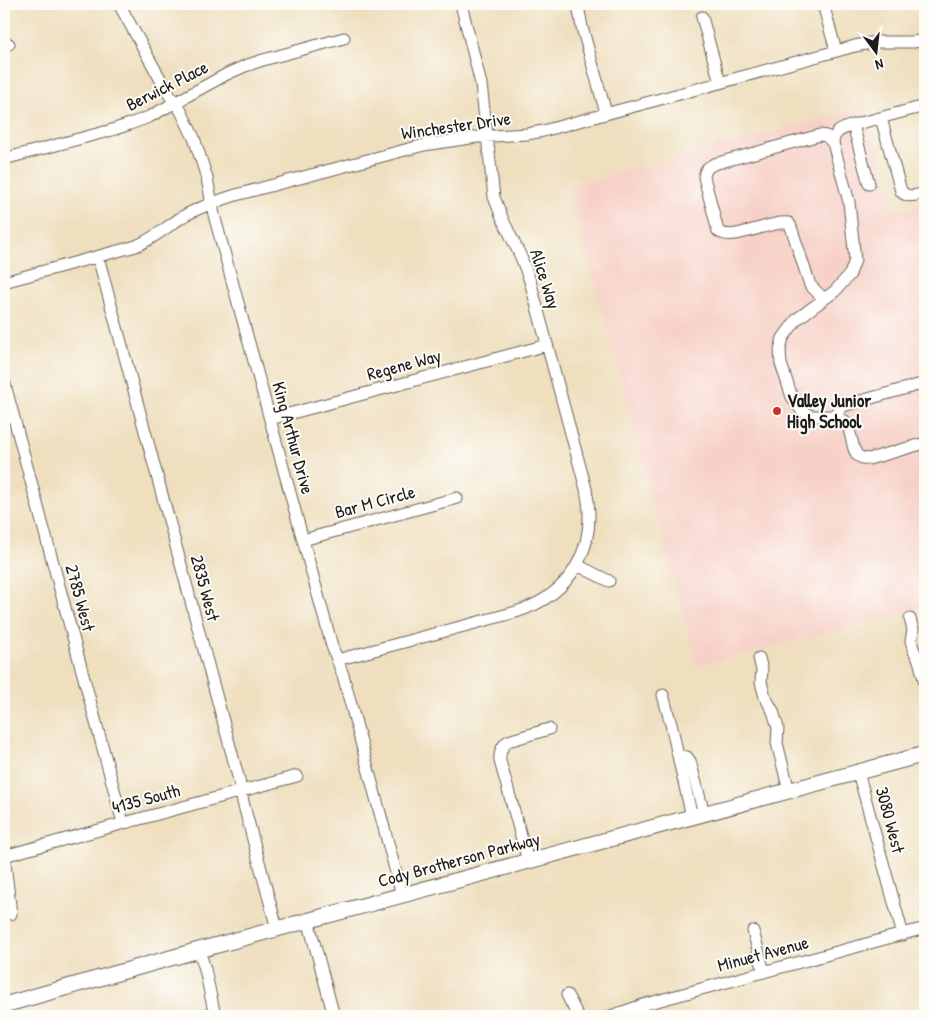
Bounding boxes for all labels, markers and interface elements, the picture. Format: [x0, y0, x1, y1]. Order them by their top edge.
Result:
north arrow [852, 28, 902, 78]
street label: Berwick Place [122, 54, 212, 117]
text: N [873, 55, 886, 75]
street label: Winchester Drive [400, 105, 512, 146]
street label: Alice Way [524, 246, 567, 312]
street label: Regene Way [364, 343, 444, 386]
street label: King Arthur Drive [266, 379, 320, 497]
place label: Valley Junior High School [787, 388, 871, 435]
marker: Valley Junior High School [771, 405, 783, 417]
street label: Bar M Circle [332, 479, 418, 524]
street label: 2835 West [185, 552, 226, 624]
street label: 2785 West [60, 562, 102, 635]
street label: 4135 South [109, 777, 183, 820]
street label: 3080 West [870, 784, 912, 856]
street label: Cody Brotherson Parkway [375, 826, 543, 893]
street label: Minuet Avenue [715, 929, 811, 978]

